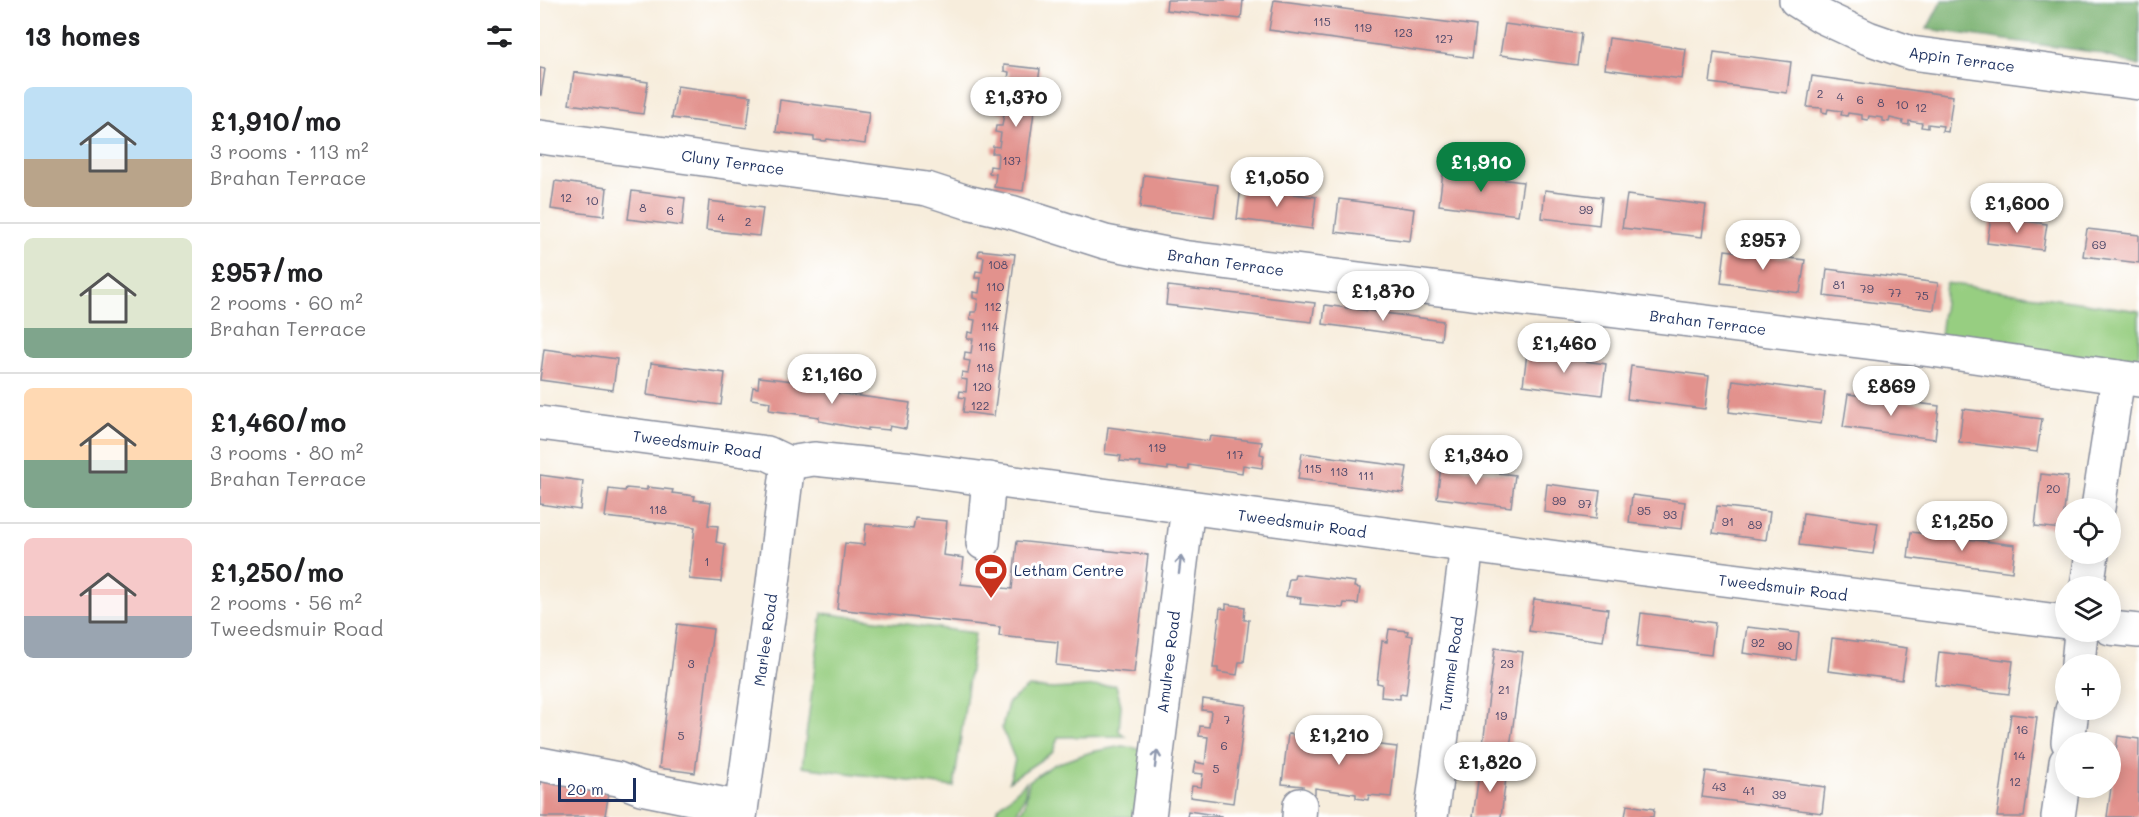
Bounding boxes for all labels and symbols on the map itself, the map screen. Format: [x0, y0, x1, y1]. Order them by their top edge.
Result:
house number: 115 [1313, 13, 1331, 29]
house number: 119 [1354, 19, 1372, 35]
house number: 123 [1393, 24, 1413, 40]
house number: 127 [1435, 30, 1454, 46]
street label: Appin Terrace [1908, 42, 2016, 76]
pin: £1,370 [967, 77, 1065, 128]
house number: 2 [1817, 85, 1823, 101]
house number: 4 [1836, 88, 1844, 104]
house number: 6 [1856, 91, 1864, 107]
house number: 8 [1877, 94, 1885, 110]
house number: 10 [1896, 96, 1909, 112]
house number: 12 [1915, 99, 1927, 115]
pin: £1,910 [1432, 142, 1530, 193]
street label: Cluny Terrace [680, 145, 786, 179]
house number: 137 [1002, 152, 1022, 168]
pin: £1,050 [1228, 157, 1326, 208]
pin: £1,600 [1968, 183, 2066, 234]
house number: 12 [560, 189, 572, 205]
house number: 10 [586, 192, 599, 208]
house number: 8 [639, 199, 647, 215]
house number: 99 [1579, 201, 1593, 217]
house number: 6 [666, 202, 674, 218]
house number: 4 [717, 209, 725, 225]
house number: 2 [745, 213, 751, 229]
pin: £957 [1727, 220, 1799, 271]
house number: 69 [2092, 236, 2106, 252]
street label: Brahan Terrace [1167, 244, 1285, 280]
house number: 108 [988, 256, 1008, 272]
pin: £1,870 [1334, 271, 1432, 322]
house number: 81 [1833, 276, 1845, 292]
house number: 110 [986, 278, 1005, 294]
house number: 79 [1860, 280, 1874, 296]
house number: 77 [1888, 284, 1902, 300]
house number: 75 [1915, 287, 1929, 303]
house number: 112 [984, 298, 1002, 314]
street label: Brahan Terrace [1649, 305, 1767, 339]
house number: 114 [981, 318, 999, 334]
pin: £1,460 [1515, 323, 1613, 374]
house number: 116 [978, 338, 996, 354]
pin: £1,160 [783, 354, 881, 405]
house number: 118 [976, 359, 994, 375]
pin: £869 [1855, 366, 1927, 417]
house number: 120 [972, 378, 992, 394]
house number: 122 [971, 397, 989, 413]
street label: Tweedsmuir Road [631, 425, 763, 463]
pin: £1,340 [1427, 435, 1525, 486]
house number: 119 [1148, 439, 1166, 455]
house number: 117 [1226, 446, 1244, 462]
house number: 115 [1304, 460, 1322, 476]
house number: 113 [1330, 463, 1348, 479]
house number: 111 [1358, 467, 1374, 483]
house number: 20 [2046, 480, 2061, 496]
house number: 99 [1552, 492, 1566, 508]
house number: 97 [1578, 495, 1592, 511]
house number: 118 [649, 501, 667, 517]
pin: £1,250 [1913, 501, 2011, 552]
house number: 95 [1637, 502, 1651, 518]
street label: Tweedsmuir Road [1236, 504, 1368, 542]
house number: 93 [1663, 506, 1677, 522]
house number: 91 [1722, 513, 1734, 529]
house number: 89 [1748, 516, 1762, 532]
sports icon: Letham Centre [973, 552, 1009, 599]
house number: 1 [704, 553, 710, 569]
one-way arrow [1175, 556, 1186, 576]
place label: Letham Centre [1014, 560, 1124, 580]
street label: Tweedsmuir Road [1717, 569, 1849, 605]
street label: Marlee Road [749, 592, 781, 688]
street label: Amulree Road [1152, 610, 1184, 714]
street label: Tummel Road [1434, 615, 1468, 713]
house number: 92 [1751, 634, 1765, 650]
house number: 90 [1778, 637, 1793, 653]
house number: 3 [687, 655, 695, 671]
house number: 23 [1500, 655, 1514, 671]
house number: 21 [1498, 681, 1510, 697]
house number: 19 [1495, 707, 1507, 723]
house number: 7 [1224, 711, 1231, 727]
pin: £1,210 [1290, 715, 1388, 766]
house number: 16 [2016, 721, 2028, 737]
house number: 5 [678, 727, 685, 743]
house number: 6 [1220, 737, 1228, 753]
pin: £1,820 [1441, 742, 1539, 793]
house number: 14 [2013, 747, 2025, 763]
one-way arrow [1151, 750, 1162, 769]
house number: 5 [1213, 760, 1220, 776]
house number: 12 [2009, 773, 2021, 789]
scale bar [558, 775, 636, 802]
house number: 43 [1712, 778, 1726, 794]
house number: 41 [1743, 782, 1755, 798]
house number: 39 [1772, 786, 1786, 802]

